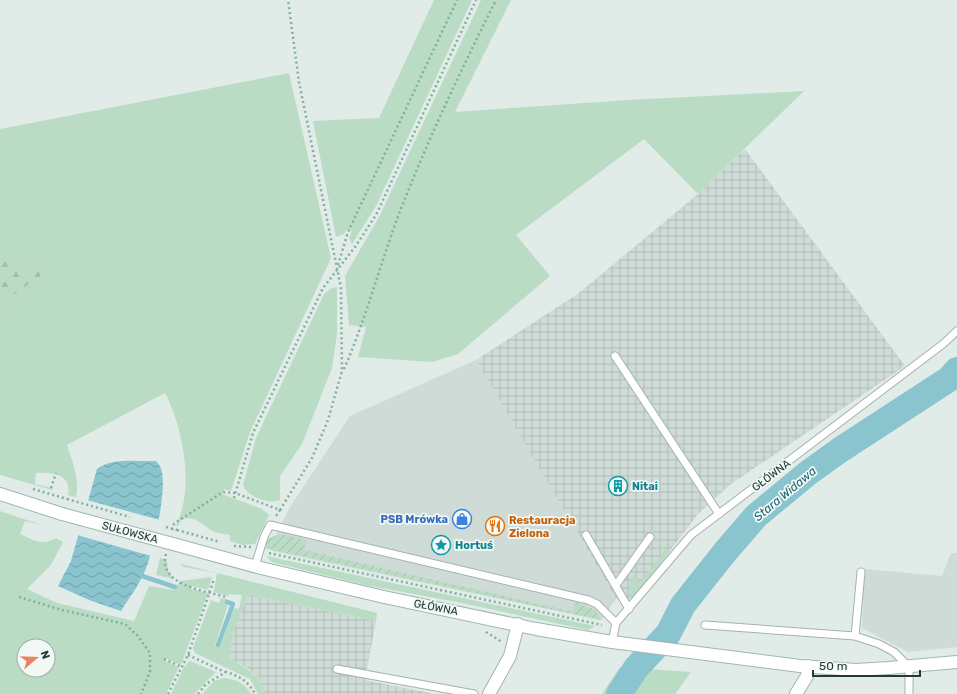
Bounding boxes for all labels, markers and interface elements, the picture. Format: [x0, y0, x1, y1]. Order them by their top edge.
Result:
street label: GŁÓWNA [749, 456, 794, 494]
water label: Stara Widawa [751, 464, 819, 524]
building icon: Nitai [607, 475, 629, 497]
place label: Nitai [632, 480, 658, 493]
shop icon: PSB Mrówka [451, 508, 473, 530]
place label: PSB Mrówka [381, 513, 448, 526]
place label: Restauracja Zielona [509, 514, 576, 540]
restaurant icon: Restauracja Zielona [484, 515, 506, 537]
street label: SUŁOWSKA [100, 519, 160, 546]
place icon: Hortuś [430, 534, 452, 556]
place label: Hortuś [455, 539, 493, 552]
street label: GŁÓWNA [413, 597, 460, 618]
north arrow [16, 638, 56, 678]
text: N [38, 649, 52, 661]
scale bar [813, 652, 920, 678]
text: 50 m [819, 659, 847, 673]

